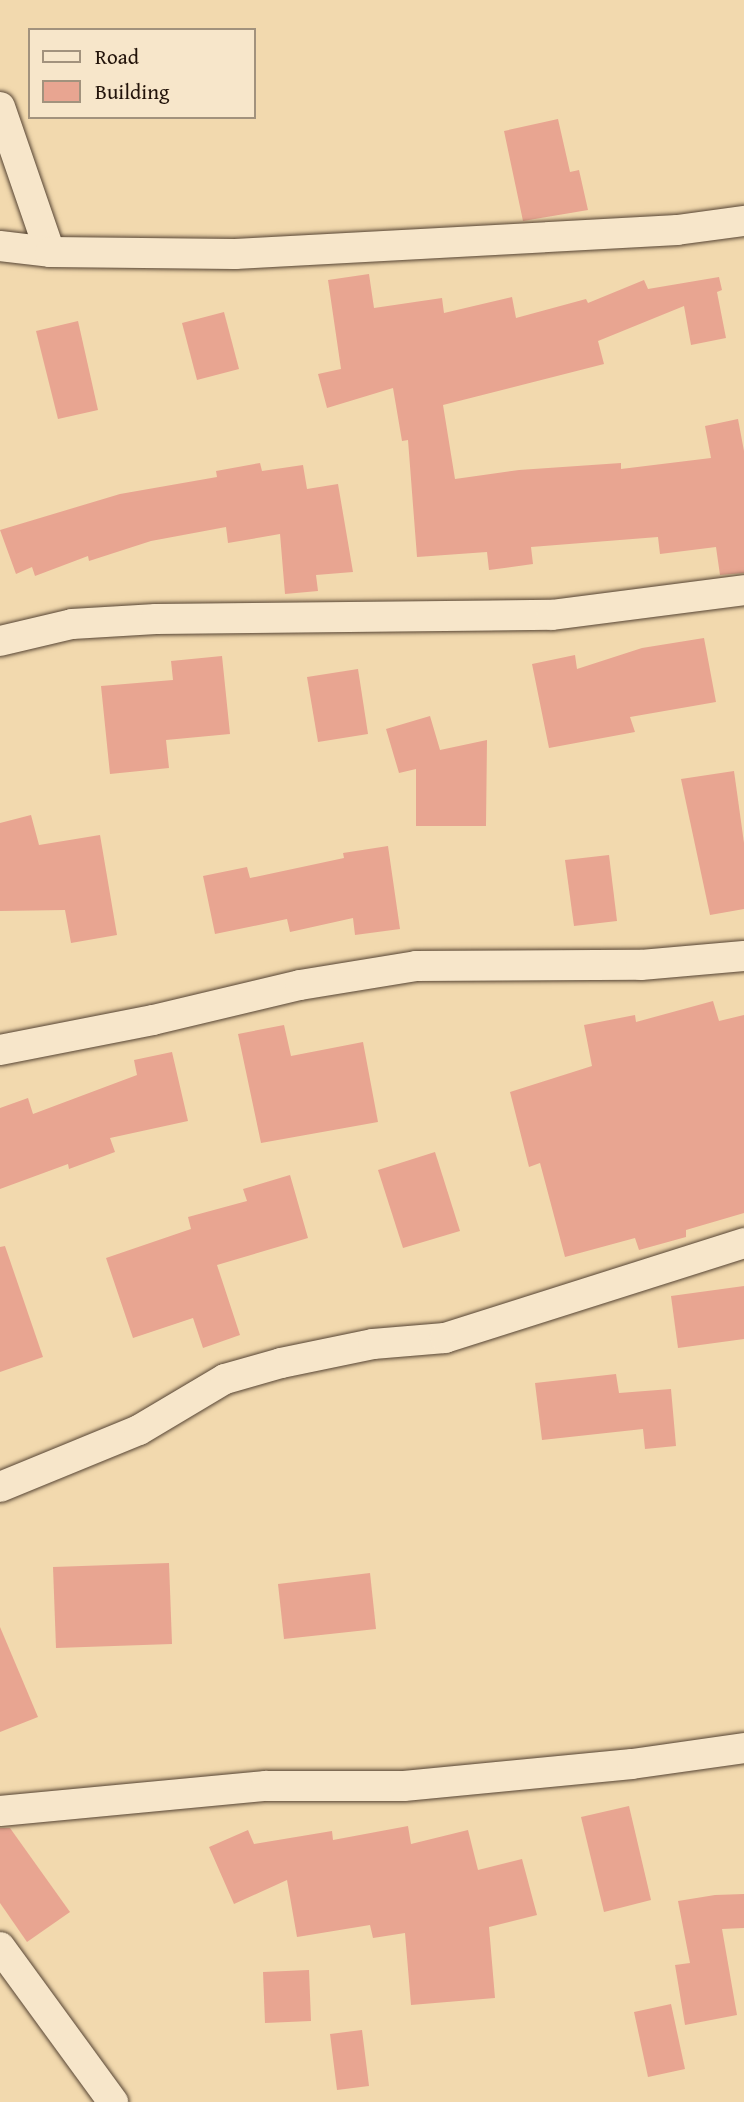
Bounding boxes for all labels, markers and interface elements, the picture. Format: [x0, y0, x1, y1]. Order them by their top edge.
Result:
legend [28, 28, 256, 119]
text: Road [95, 41, 139, 72]
text: Building [95, 76, 169, 107]

